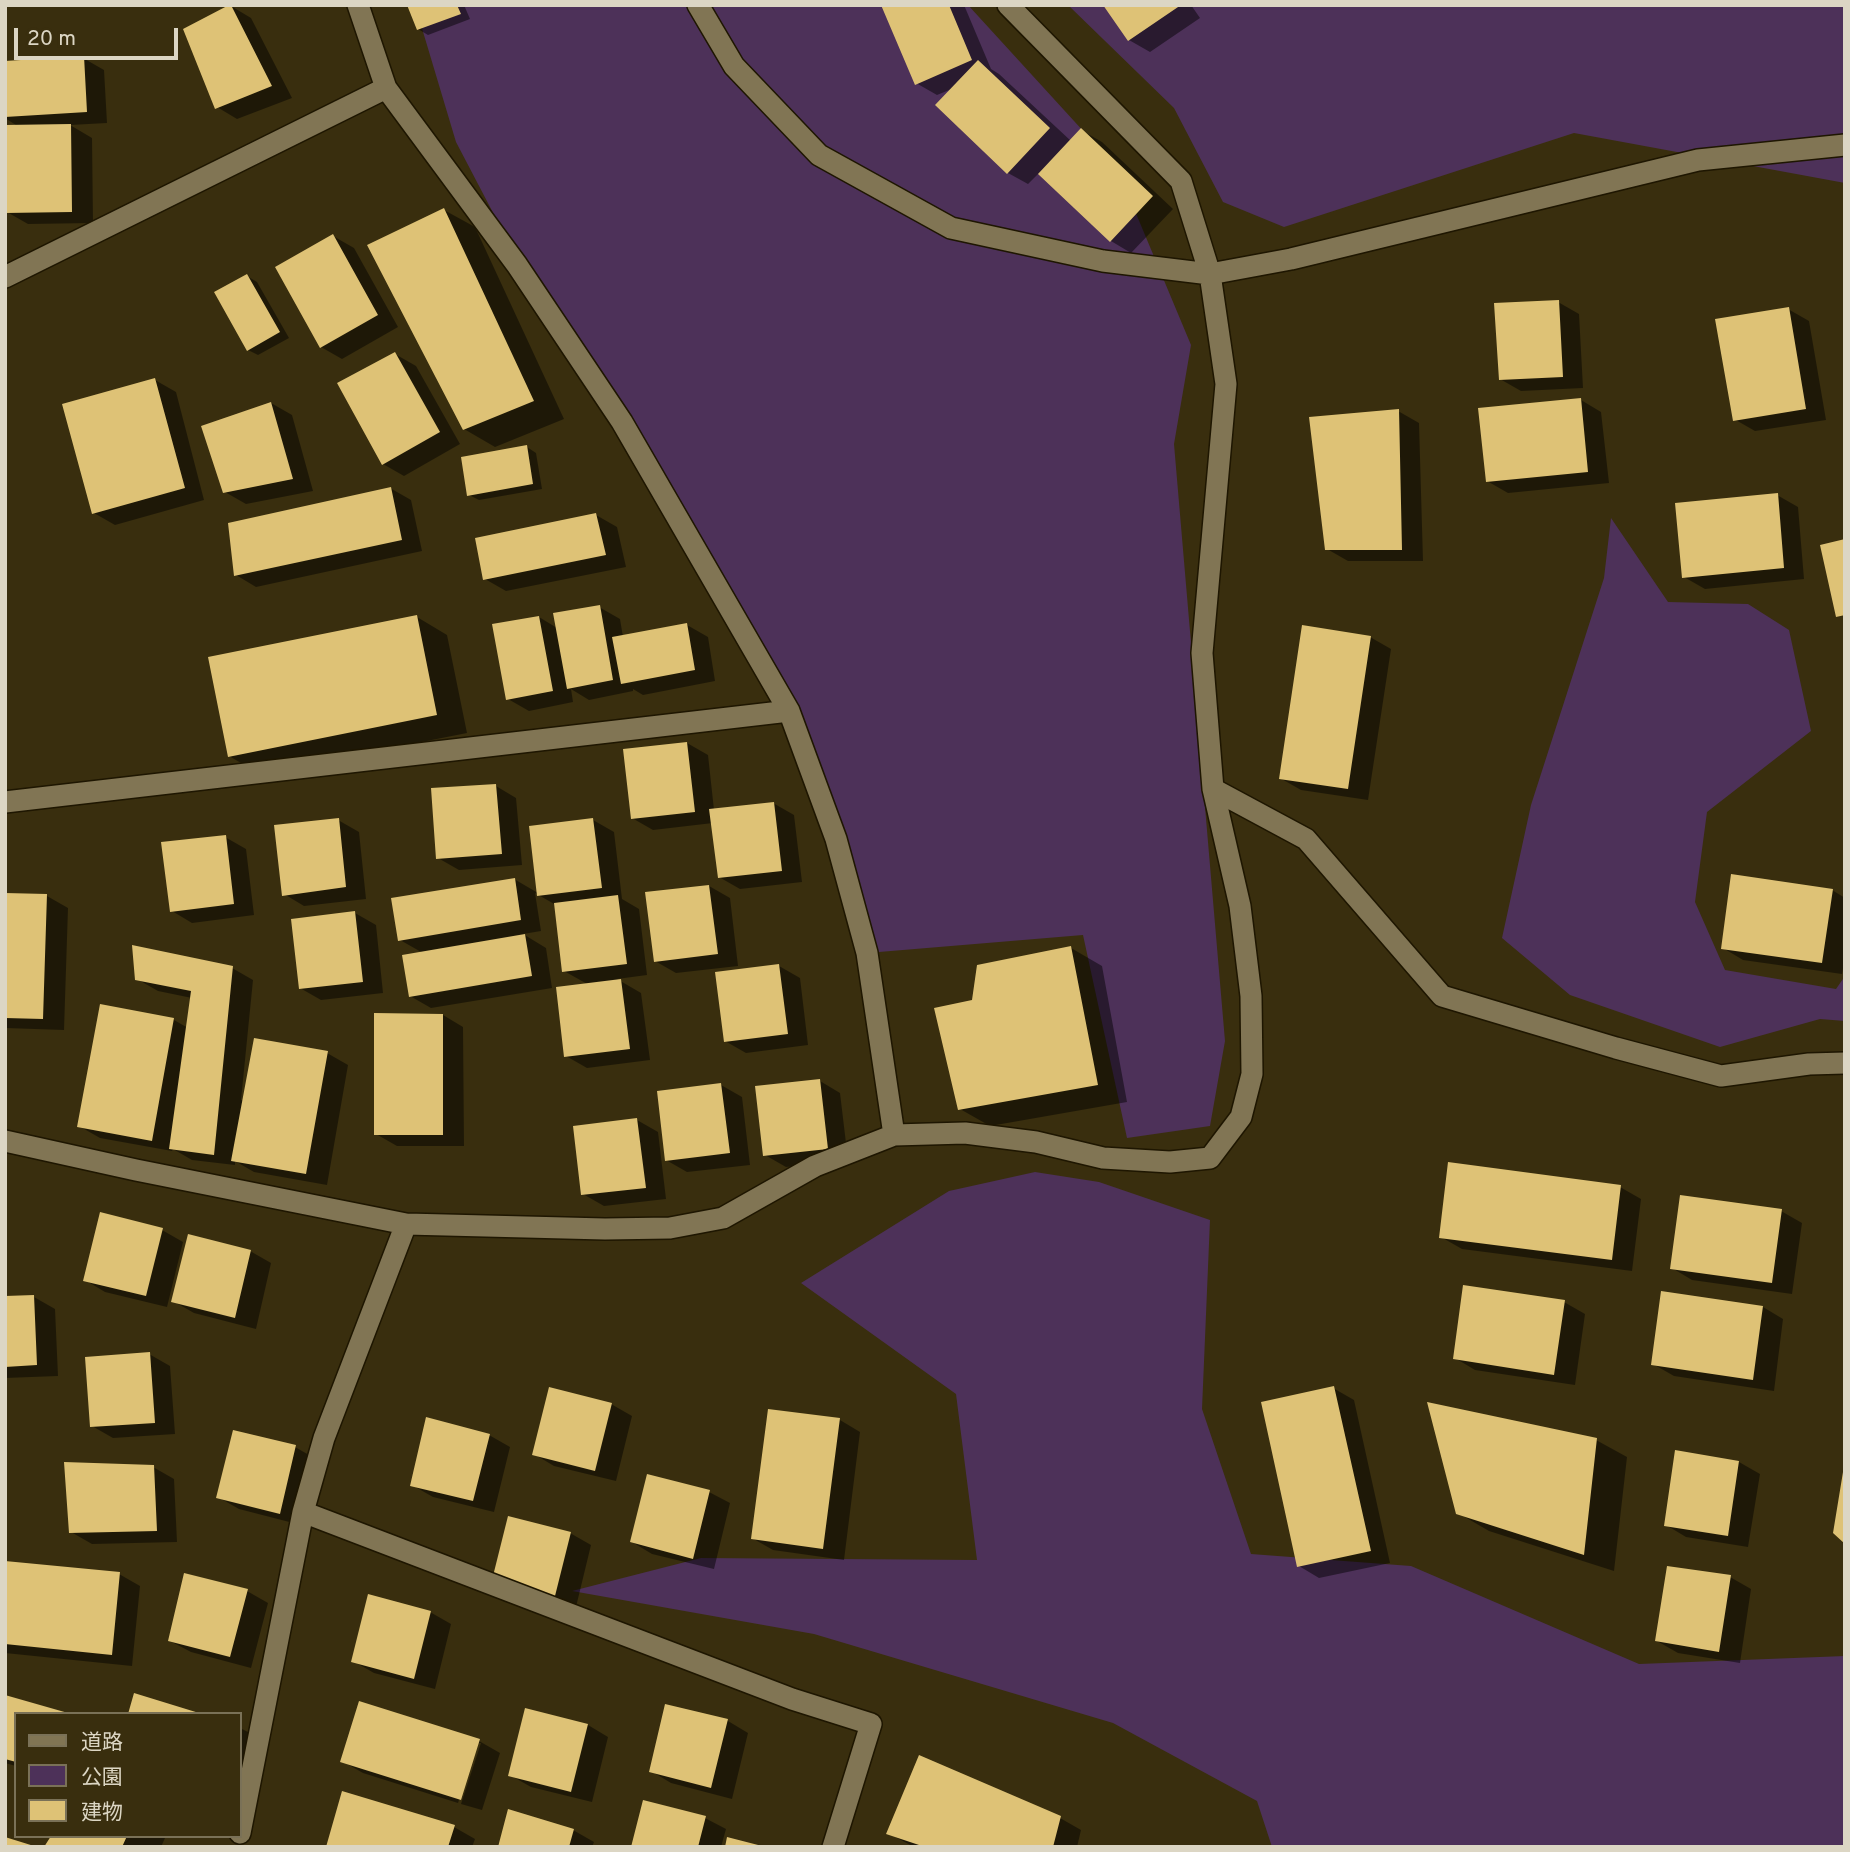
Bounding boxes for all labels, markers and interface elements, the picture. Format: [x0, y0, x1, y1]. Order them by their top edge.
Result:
scale bar [18, 14, 182, 58]
text: 20 m [27, 26, 76, 53]
legend [14, 1712, 242, 1838]
text: 道路 [81, 1730, 123, 1757]
text: 公園 [81, 1765, 123, 1792]
text: 建物 [81, 1800, 123, 1827]

